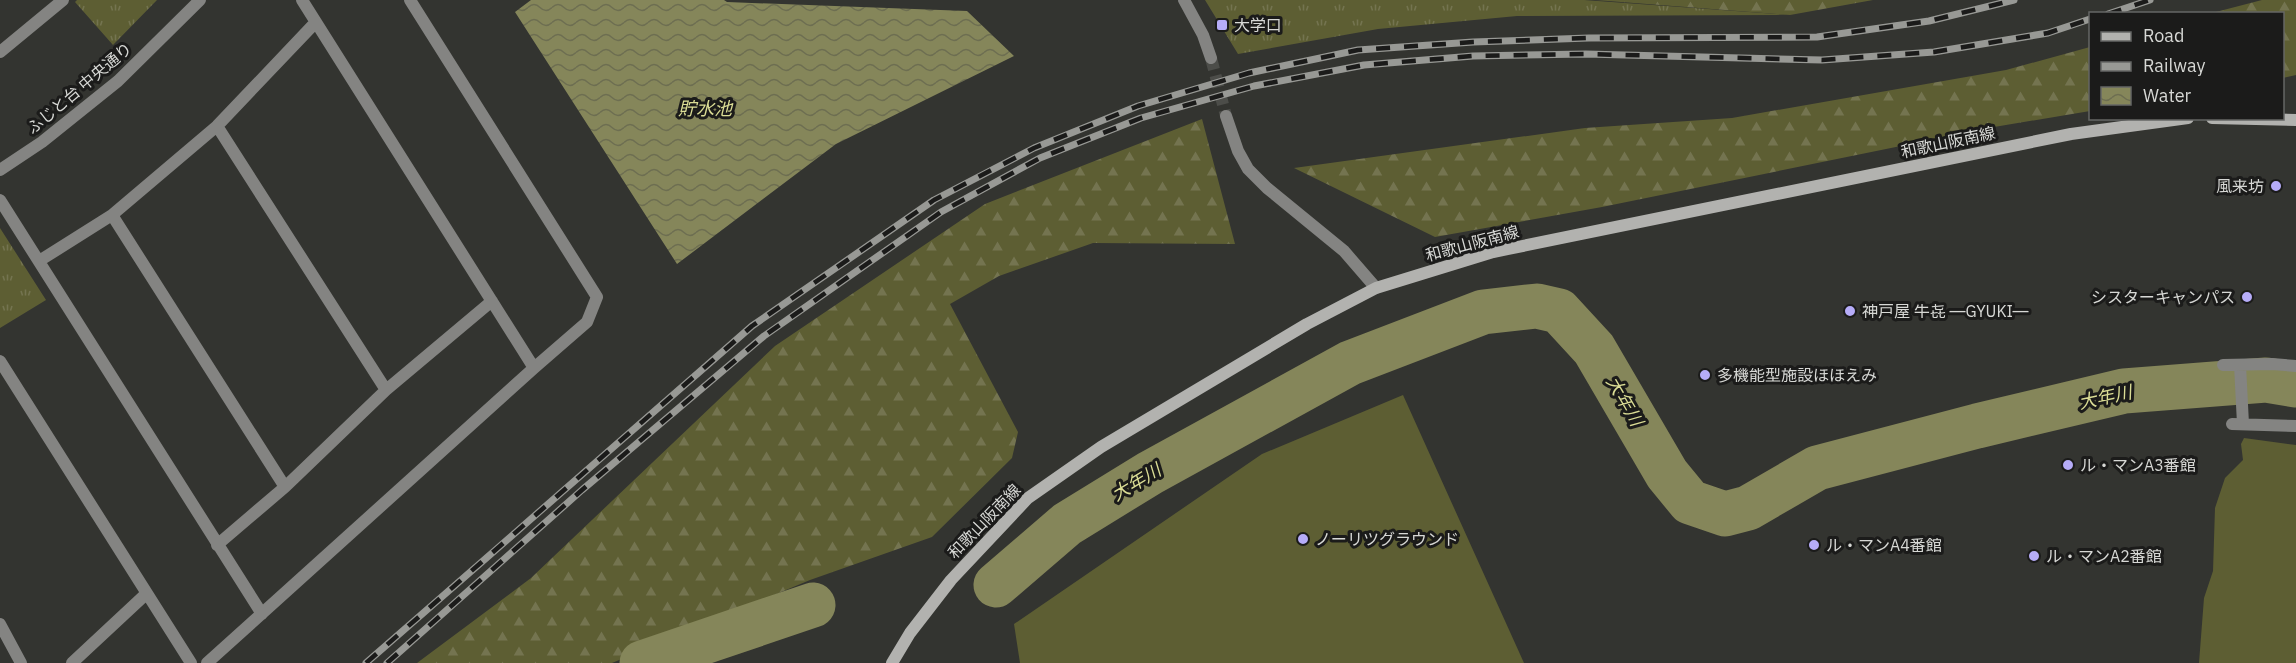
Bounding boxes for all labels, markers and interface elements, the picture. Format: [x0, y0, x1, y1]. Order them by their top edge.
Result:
legend [2089, 12, 2284, 120]
place label: 大学口 [1234, 15, 1282, 35]
marker: 大学口 [1215, 18, 1229, 32]
text: Road [2143, 24, 2184, 47]
street label: ふじと台 中央通り [22, 38, 136, 138]
text: Railway [2143, 54, 2205, 77]
text: Water [2143, 84, 2192, 107]
water label: 貯水池 [678, 97, 734, 120]
street label: 和歌山阪南線 [1899, 122, 1997, 162]
place label: 風来坊 [2216, 176, 2264, 196]
marker: 風来坊 [2269, 179, 2283, 193]
street label: 和歌山阪南線 [1423, 221, 1521, 265]
place label: シスターキャンパス [2091, 287, 2235, 307]
marker: シスターキャンパス [2240, 290, 2254, 304]
place label: 神戸屋 牛㐂 ―GYUKI― [1862, 301, 2029, 321]
marker: 神戸屋 牛㐂 ―GYUKI― [1843, 304, 1857, 318]
place label: 多機能型施設ほほえみ [1717, 365, 1877, 385]
marker: 多機能型施設ほほえみ [1698, 368, 1712, 382]
water label: 大年川 [1602, 372, 1649, 432]
water label: 大年川 [2076, 380, 2136, 414]
place label: ル・マンA3番館 [2080, 455, 2196, 475]
water label: 大年川 [1107, 457, 1167, 506]
marker: ル・マンA3番館 [2061, 458, 2075, 472]
street label: 和歌山阪南線 [943, 480, 1025, 562]
place label: ノーリツグラウンド [1315, 529, 1459, 549]
marker: ノーリツグラウンド [1296, 532, 1310, 546]
place label: ル・マンA4番館 [1826, 535, 1942, 555]
marker: ル・マンA4番館 [1807, 538, 1821, 552]
place label: ル・マンA2番館 [2046, 546, 2162, 566]
marker: ル・マンA2番館 [2027, 549, 2041, 563]

